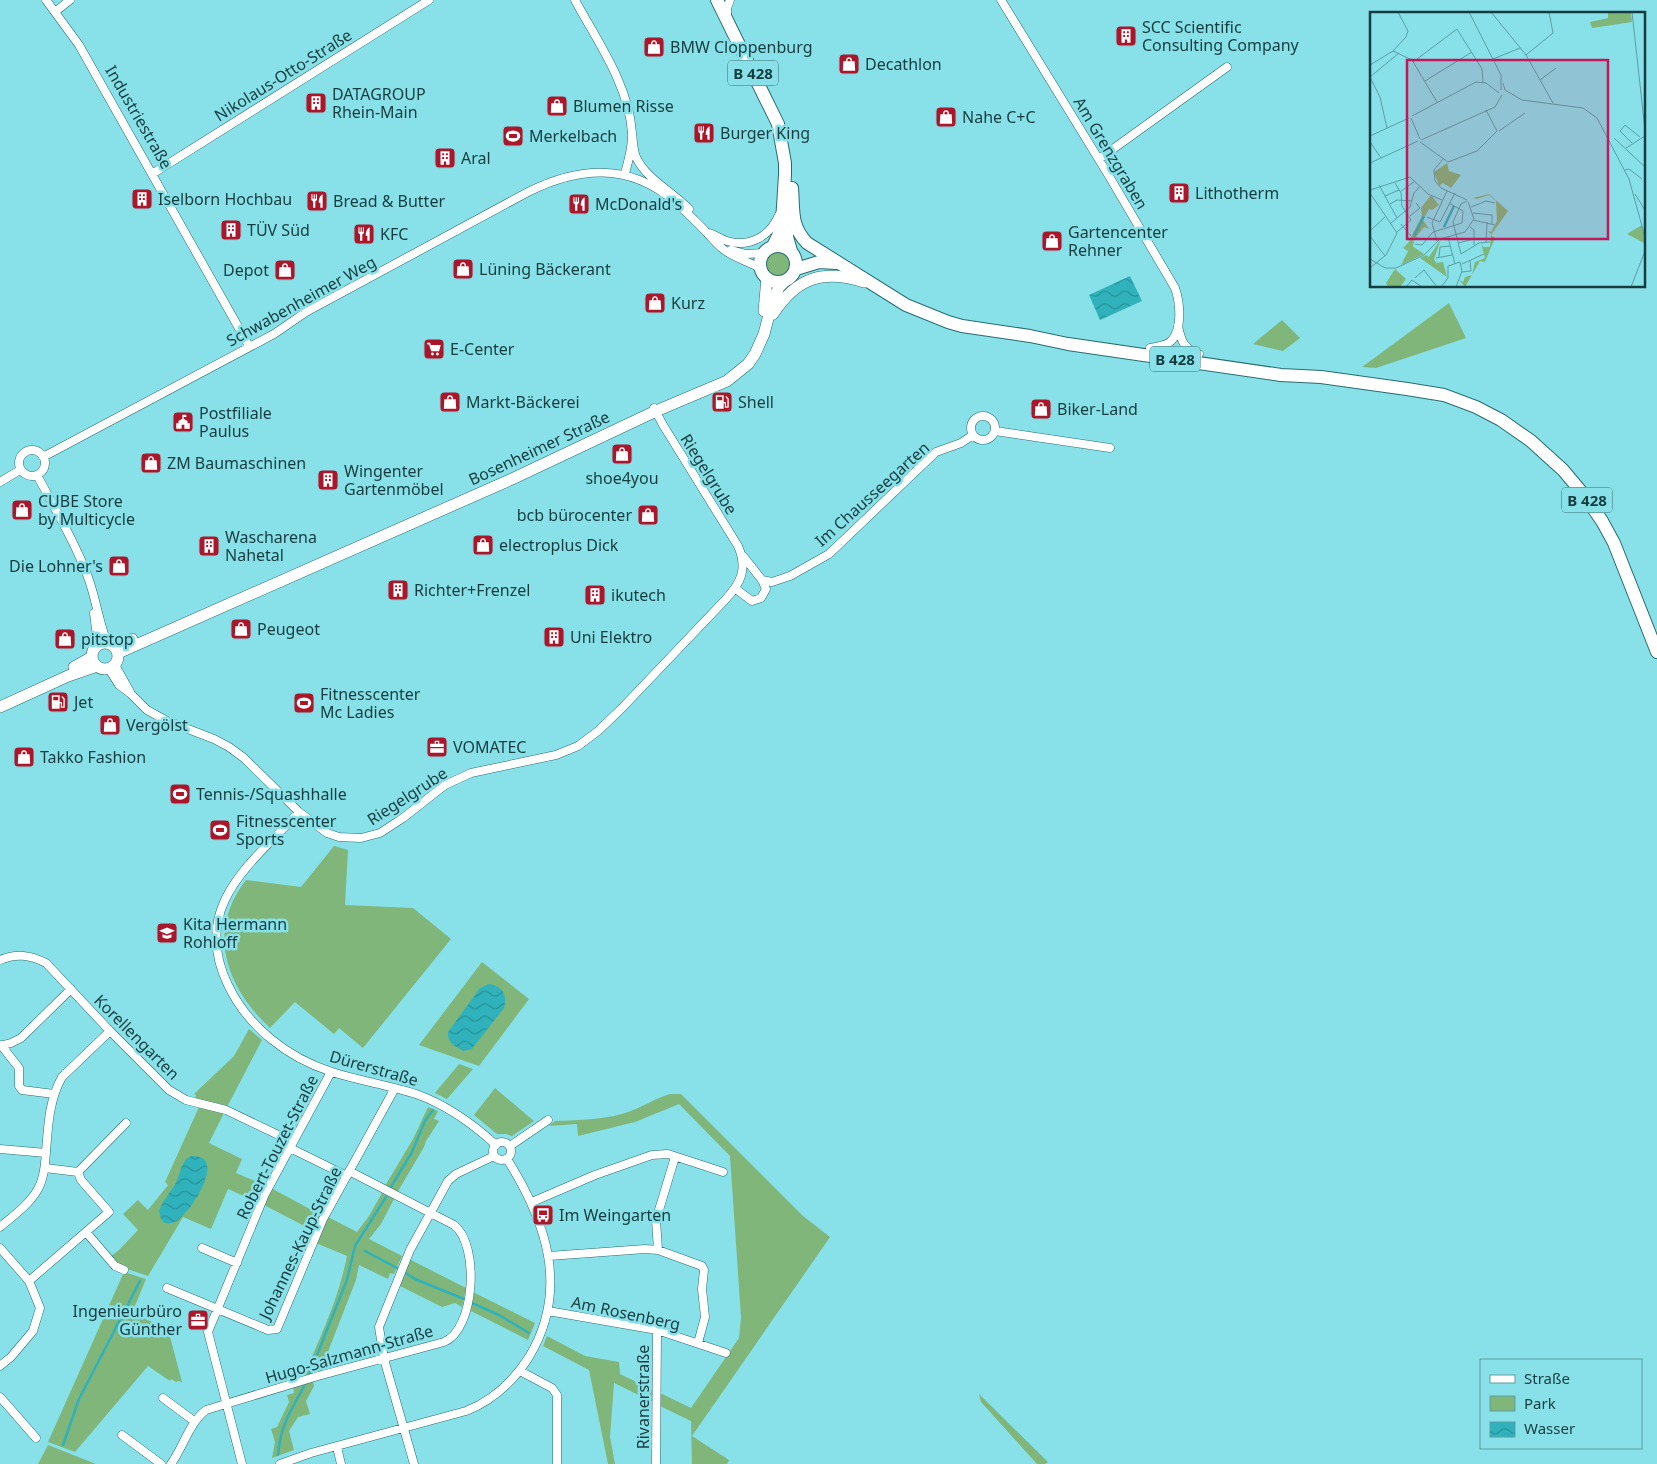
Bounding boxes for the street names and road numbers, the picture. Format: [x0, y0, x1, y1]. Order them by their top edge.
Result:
street label: Nikolaus-Otto-Straße [210, 24, 356, 126]
road number: B 428 [728, 60, 778, 86]
street label: Industriestraße [100, 61, 178, 173]
street label: Am Grenzgraben [1069, 93, 1153, 213]
street label: Schwabenheimer Weg [222, 251, 380, 351]
road number: B 428 [1150, 346, 1200, 372]
street label: Bosenheimer Straße [465, 406, 613, 490]
street label: Riegelgrube [675, 429, 743, 519]
street label: Im Chausseegarten [810, 437, 934, 551]
road number: B 428 [1562, 488, 1612, 512]
street label: Riegelgrube [363, 762, 451, 830]
street label: Korellengarten [90, 990, 184, 1084]
street label: Dürerstraße [327, 1045, 421, 1091]
street label: Robert-Touzet-Straße [231, 1071, 323, 1223]
street label: Johannes-Kaup-Straße [253, 1163, 347, 1325]
street label: Am Rosenberg [570, 1291, 682, 1335]
street label: Hugo-Salzmann-Straße [263, 1319, 435, 1389]
street label: Rivanerstraße [632, 1345, 654, 1449]

